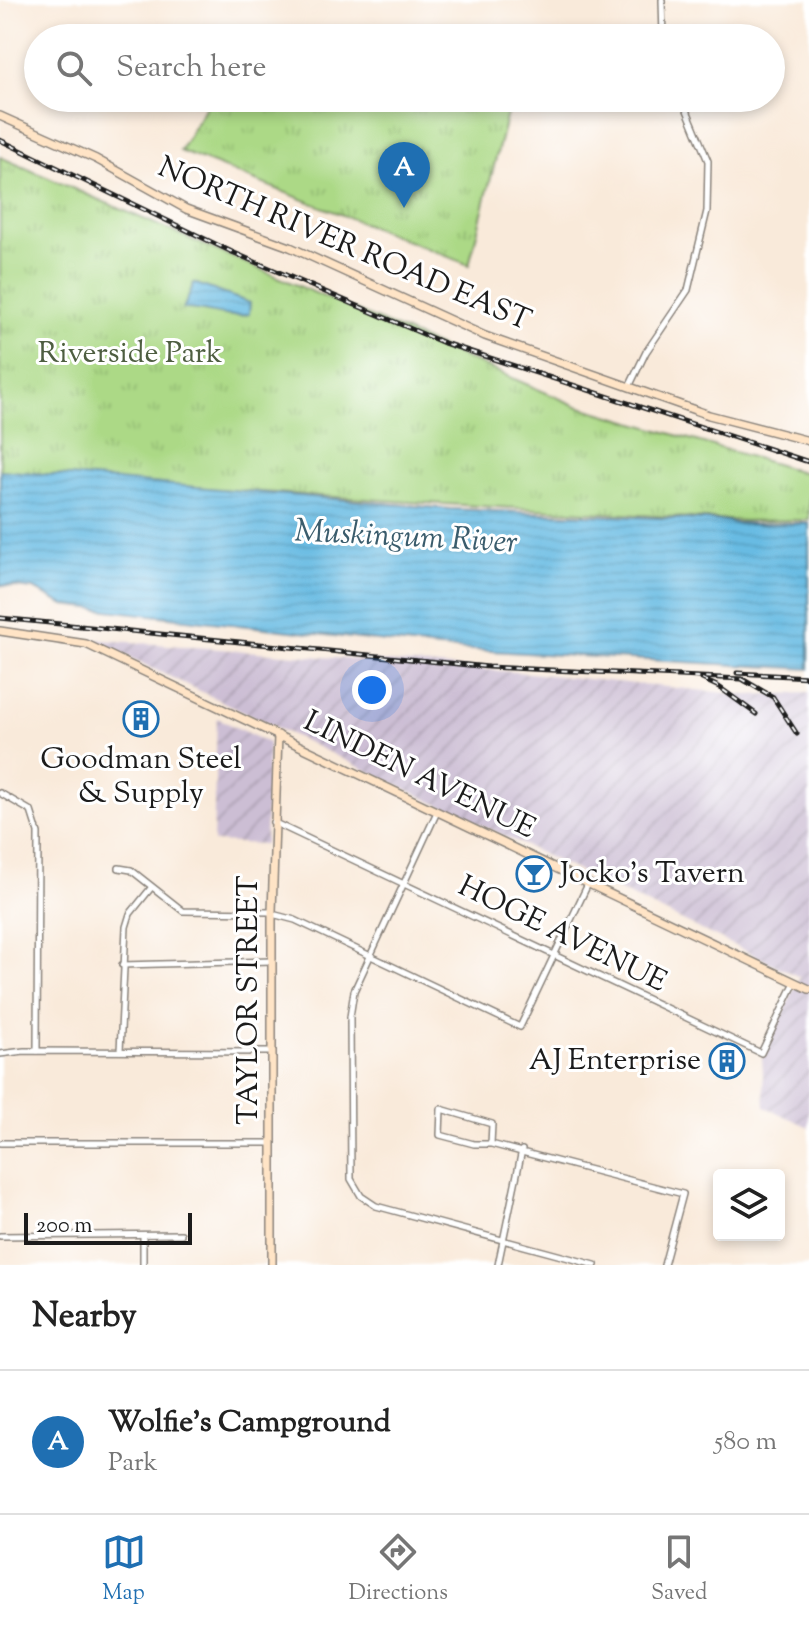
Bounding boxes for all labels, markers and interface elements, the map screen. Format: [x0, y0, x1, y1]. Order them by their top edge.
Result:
search box [24, 24, 785, 112]
icon: search [52, 46, 96, 90]
text: Search here [116, 47, 266, 90]
pin: A [378, 142, 430, 208]
street label: NORTH RIVER ROAD EAST [152, 150, 536, 340]
park label: Riverside Park [38, 333, 222, 376]
water label: Muskingum River [293, 509, 519, 567]
your location [352, 670, 392, 710]
building icon: Goodman Steel & Supply [122, 700, 160, 738]
street label: LINDEN AVENUE [296, 701, 542, 851]
place label: Goodman Steel & Supply [40, 739, 242, 816]
place label: Jocko's Tavern [558, 853, 745, 896]
bar icon: Jocko's Tavern [515, 855, 553, 893]
street label: HOGE AVENUE [450, 866, 674, 1004]
street label: TAYLOR STREET [228, 875, 271, 1125]
place label: AJ Enterprise [529, 1040, 701, 1083]
building icon: AJ Enterprise [708, 1042, 746, 1080]
map controls [713, 1169, 785, 1241]
button: layers [713, 1169, 785, 1241]
scale bar [24, 1209, 192, 1245]
text: 200 m [36, 1211, 92, 1243]
text: Nearby [32, 1293, 137, 1342]
text: Wolfie's Campground [108, 1402, 391, 1445]
text: A [47, 1424, 69, 1461]
text: 580 m [714, 1424, 777, 1461]
text: Park [108, 1445, 158, 1482]
tab: Map [102, 1530, 146, 1610]
tab: Directions [349, 1530, 448, 1610]
tab: Saved [651, 1530, 707, 1610]

